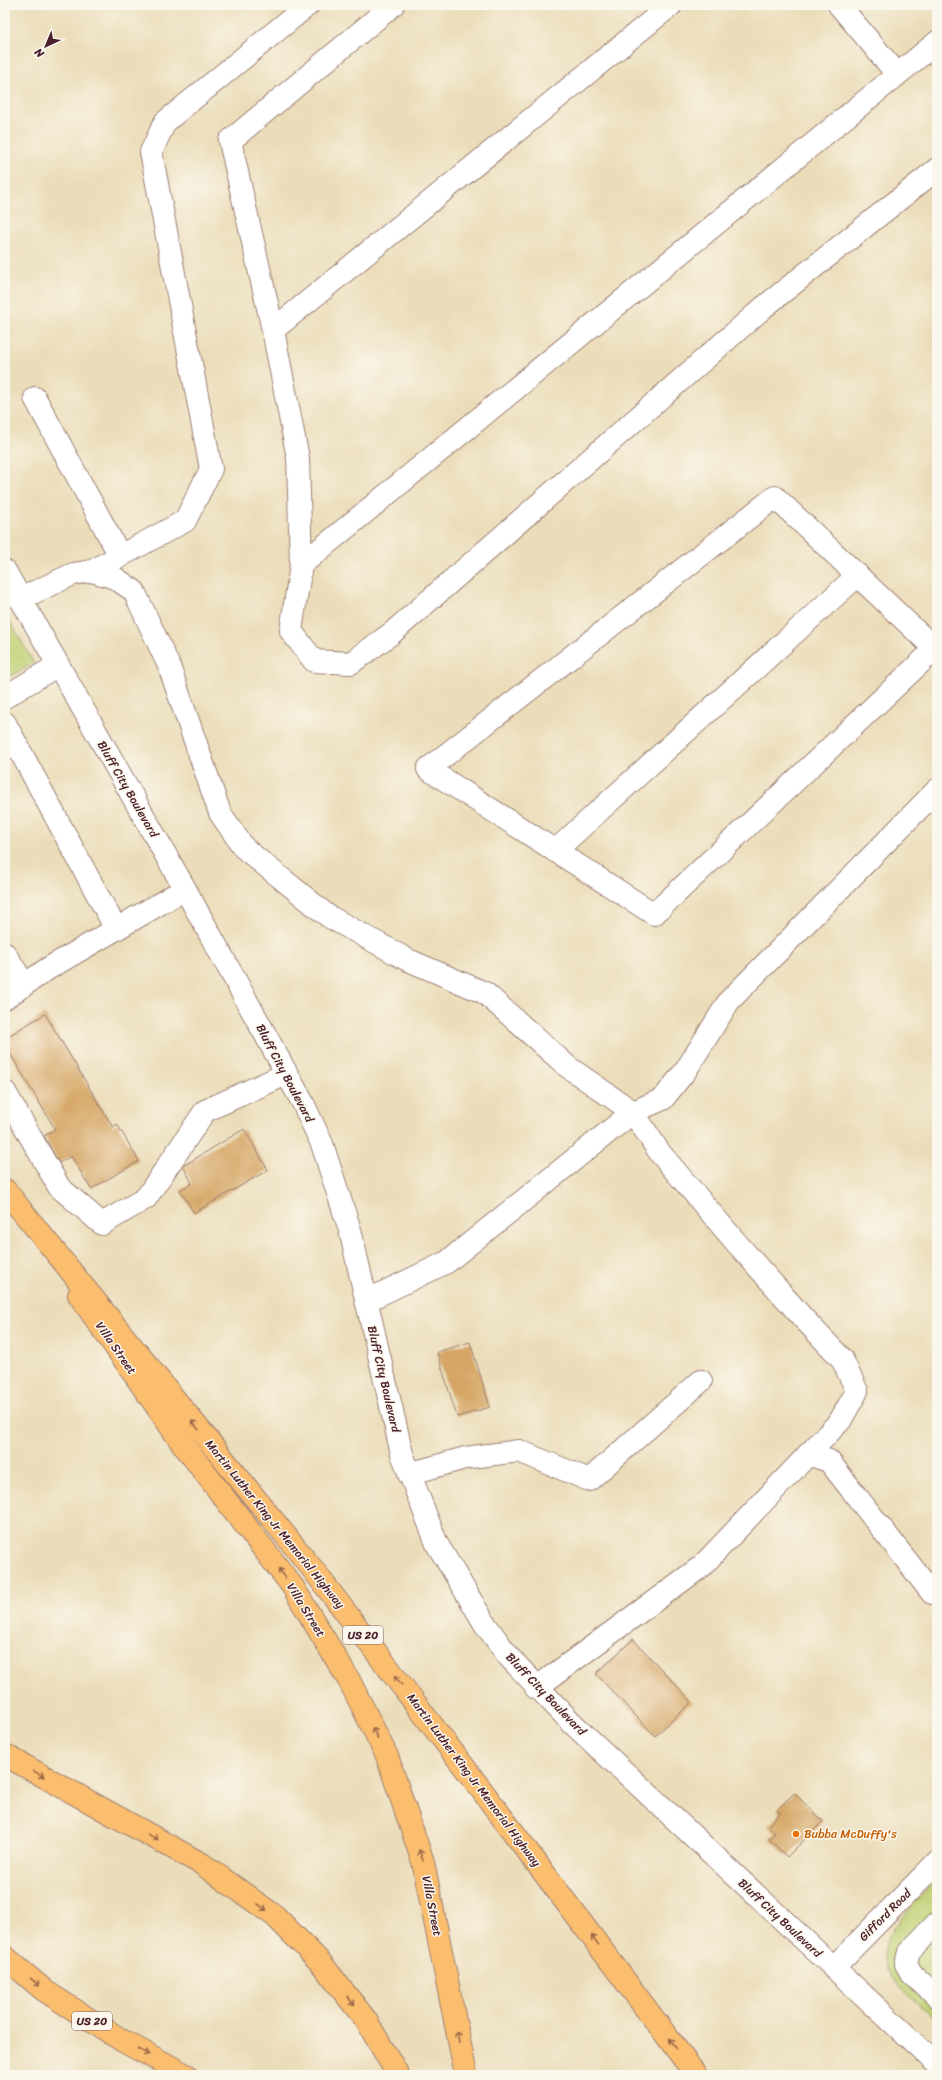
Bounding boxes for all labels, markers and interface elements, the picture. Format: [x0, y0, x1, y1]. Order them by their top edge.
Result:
north arrow [26, 26, 66, 66]
text: N [30, 43, 49, 63]
street label: Bluff City Boulevard [91, 736, 166, 843]
street label: Bluff City Boulevard [250, 1020, 321, 1128]
street label: Villa Street [90, 1317, 142, 1379]
street label: Bluff City Boulevard [361, 1323, 407, 1436]
one-way arrow [190, 1419, 199, 1430]
street label: Martin Luther King Jr Memorial Highway [199, 1434, 351, 1614]
one-way arrow [278, 1567, 286, 1578]
street label: Villa Street [281, 1578, 331, 1642]
road number: US 20 [343, 1626, 383, 1644]
street label: Bluff City Boulevard [500, 1647, 593, 1742]
one-way arrow [393, 1674, 402, 1685]
street label: Martin Luther King Jr Memorial Highway [401, 1688, 547, 1872]
one-way arrow [371, 1727, 379, 1739]
one-way arrow [33, 1771, 45, 1778]
place label: Bubba McDuffy's [804, 1823, 897, 1845]
marker: Bubba McDuffy's [791, 1829, 801, 1839]
one-way arrow [147, 1833, 159, 1841]
one-way arrow [416, 1849, 424, 1861]
street label: Bluff City Boulevard [733, 1873, 829, 1964]
street label: Villa Street [415, 1874, 449, 1938]
street label: Gifford Road [853, 1883, 917, 1947]
one-way arrow [256, 1903, 267, 1911]
one-way arrow [590, 1934, 599, 1945]
one-way arrow [29, 1977, 39, 1986]
one-way arrow [347, 1996, 355, 2007]
road number: US 20 [72, 2012, 112, 2030]
one-way arrow [454, 2031, 462, 2044]
one-way arrow [669, 2038, 677, 2049]
one-way arrow [138, 2049, 150, 2057]

